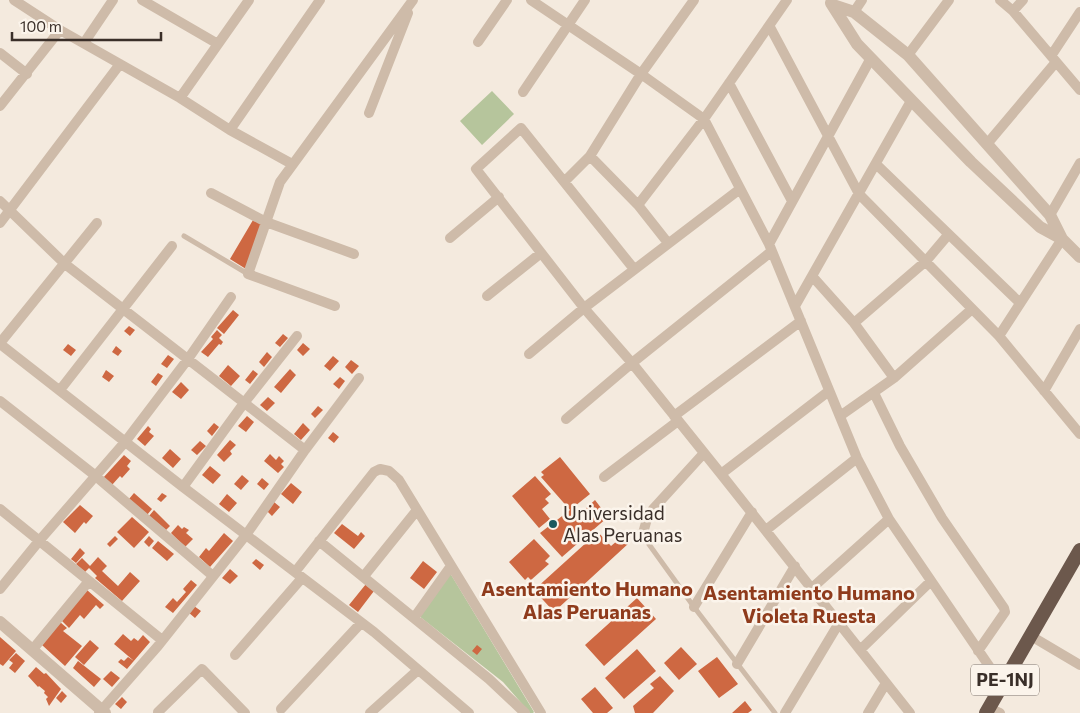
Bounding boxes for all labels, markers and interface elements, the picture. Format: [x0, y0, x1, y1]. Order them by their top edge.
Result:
scale bar [12, 10, 161, 42]
text: 100 m [20, 17, 62, 35]
place label: Universidad Alas Peruanas [563, 501, 682, 546]
marker: Universidad Alas Peruanas [547, 518, 559, 530]
district label: Asentamiento Humano Alas Peruanas [481, 576, 693, 623]
district label: Asentamiento Humano Violeta Ruesta [703, 580, 915, 627]
road number: PE-1NJ [971, 664, 1039, 696]

